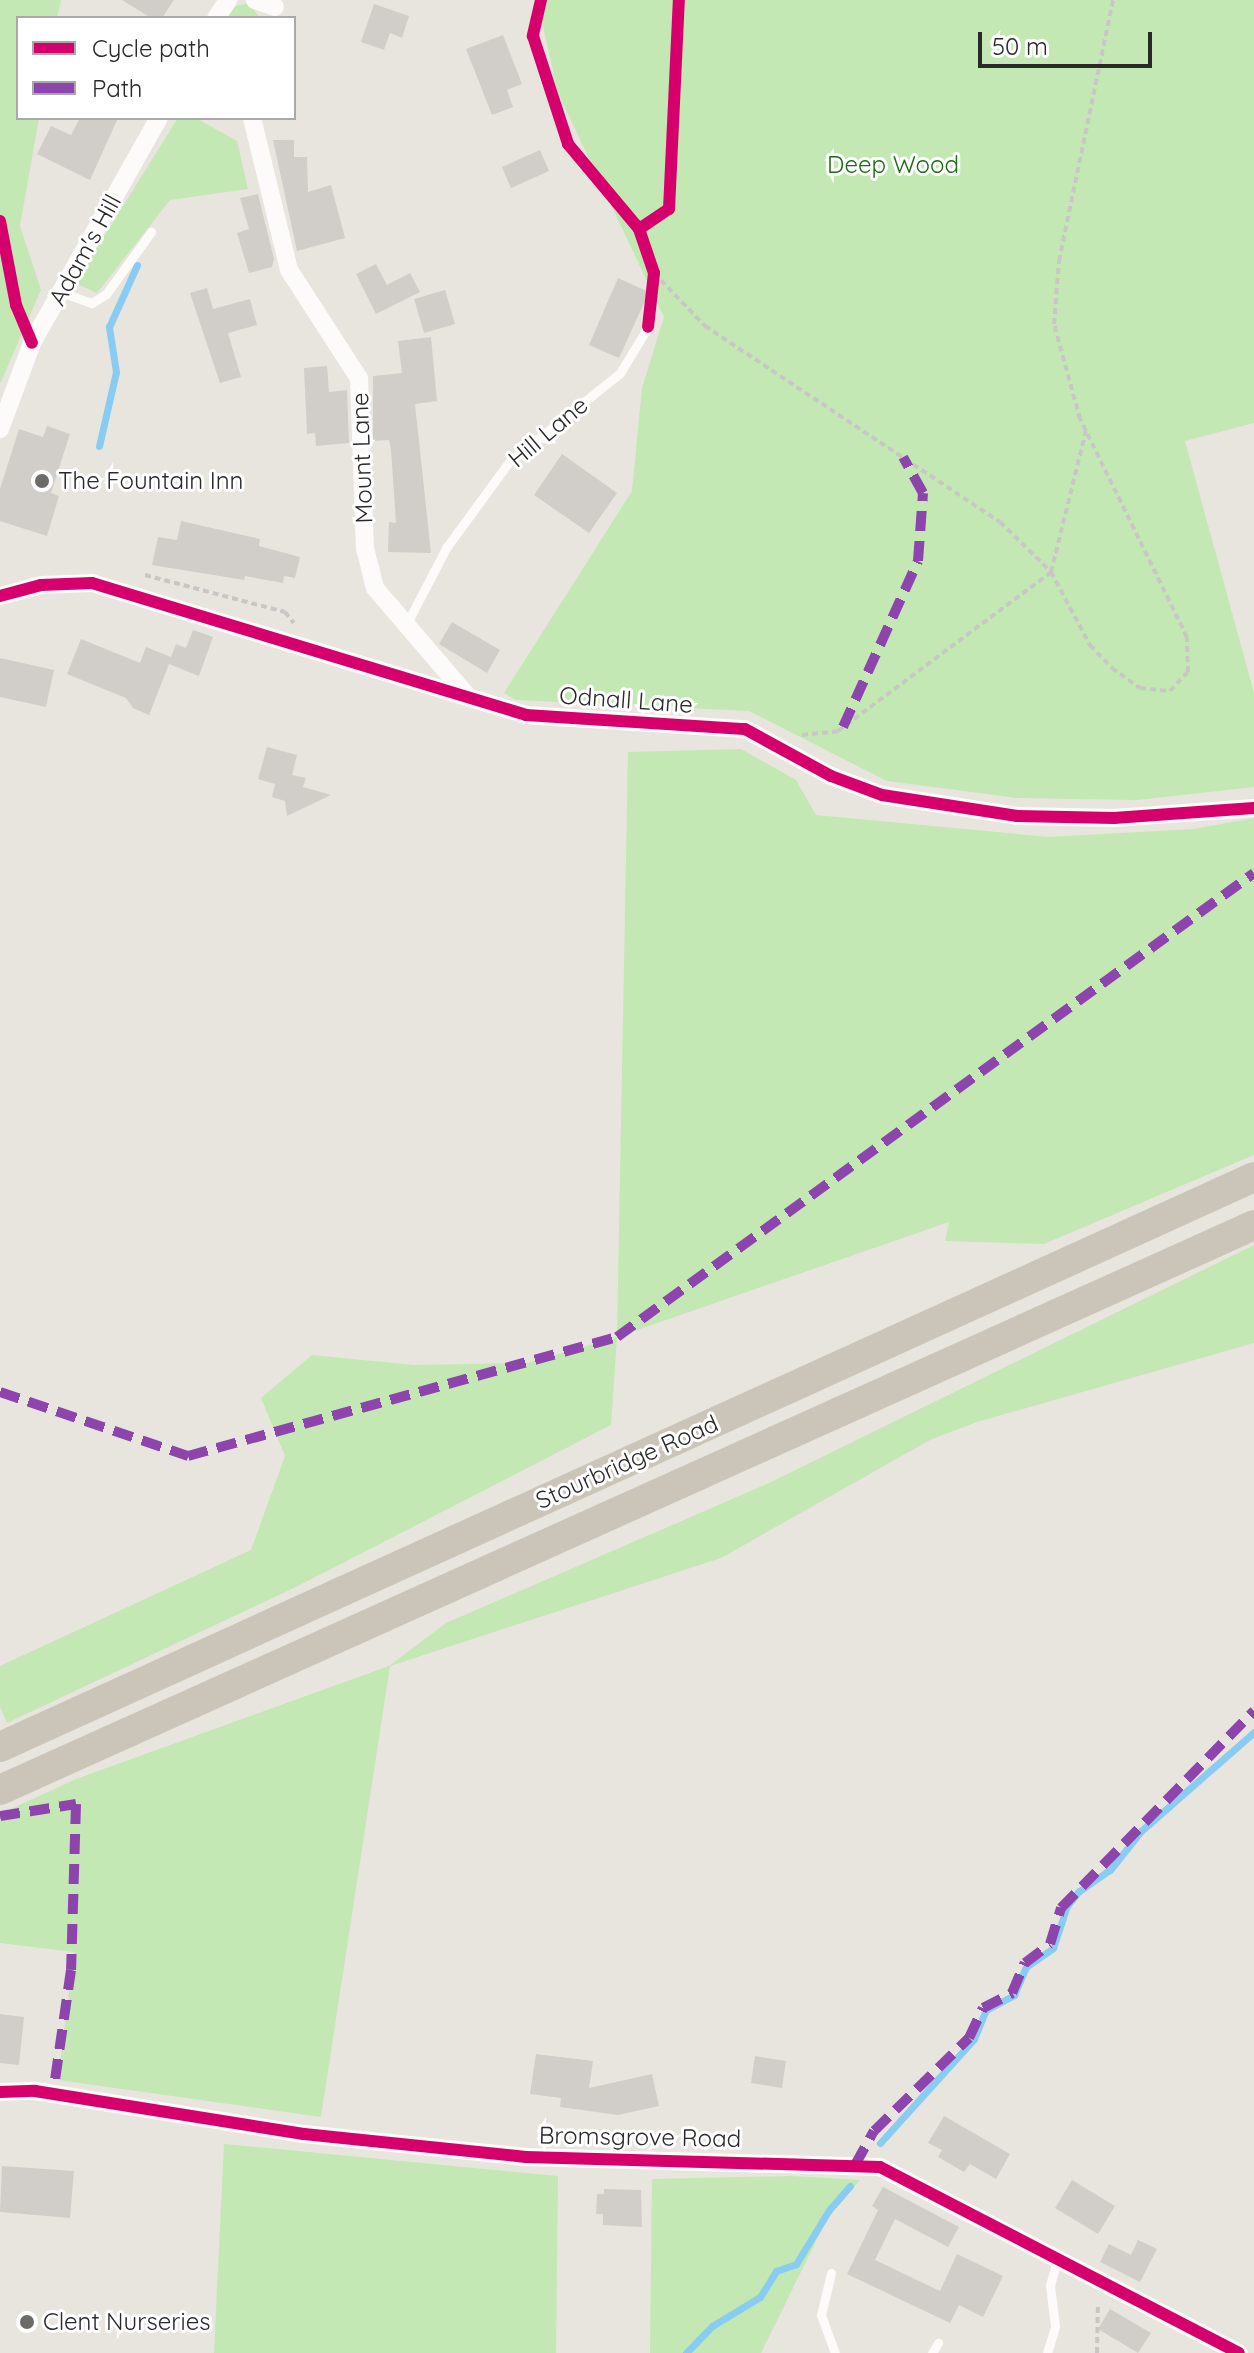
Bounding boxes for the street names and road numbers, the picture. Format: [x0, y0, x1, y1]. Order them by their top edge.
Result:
street label: Adam's Hill [43, 189, 127, 311]
street label: Hill Lane [502, 391, 594, 473]
street label: Mount Lane [345, 392, 379, 524]
street label: Odnall Lane [558, 681, 694, 719]
street label: Stourbridge Road [531, 1409, 723, 1515]
street label: Bromsgrove Road [539, 2121, 741, 2153]

